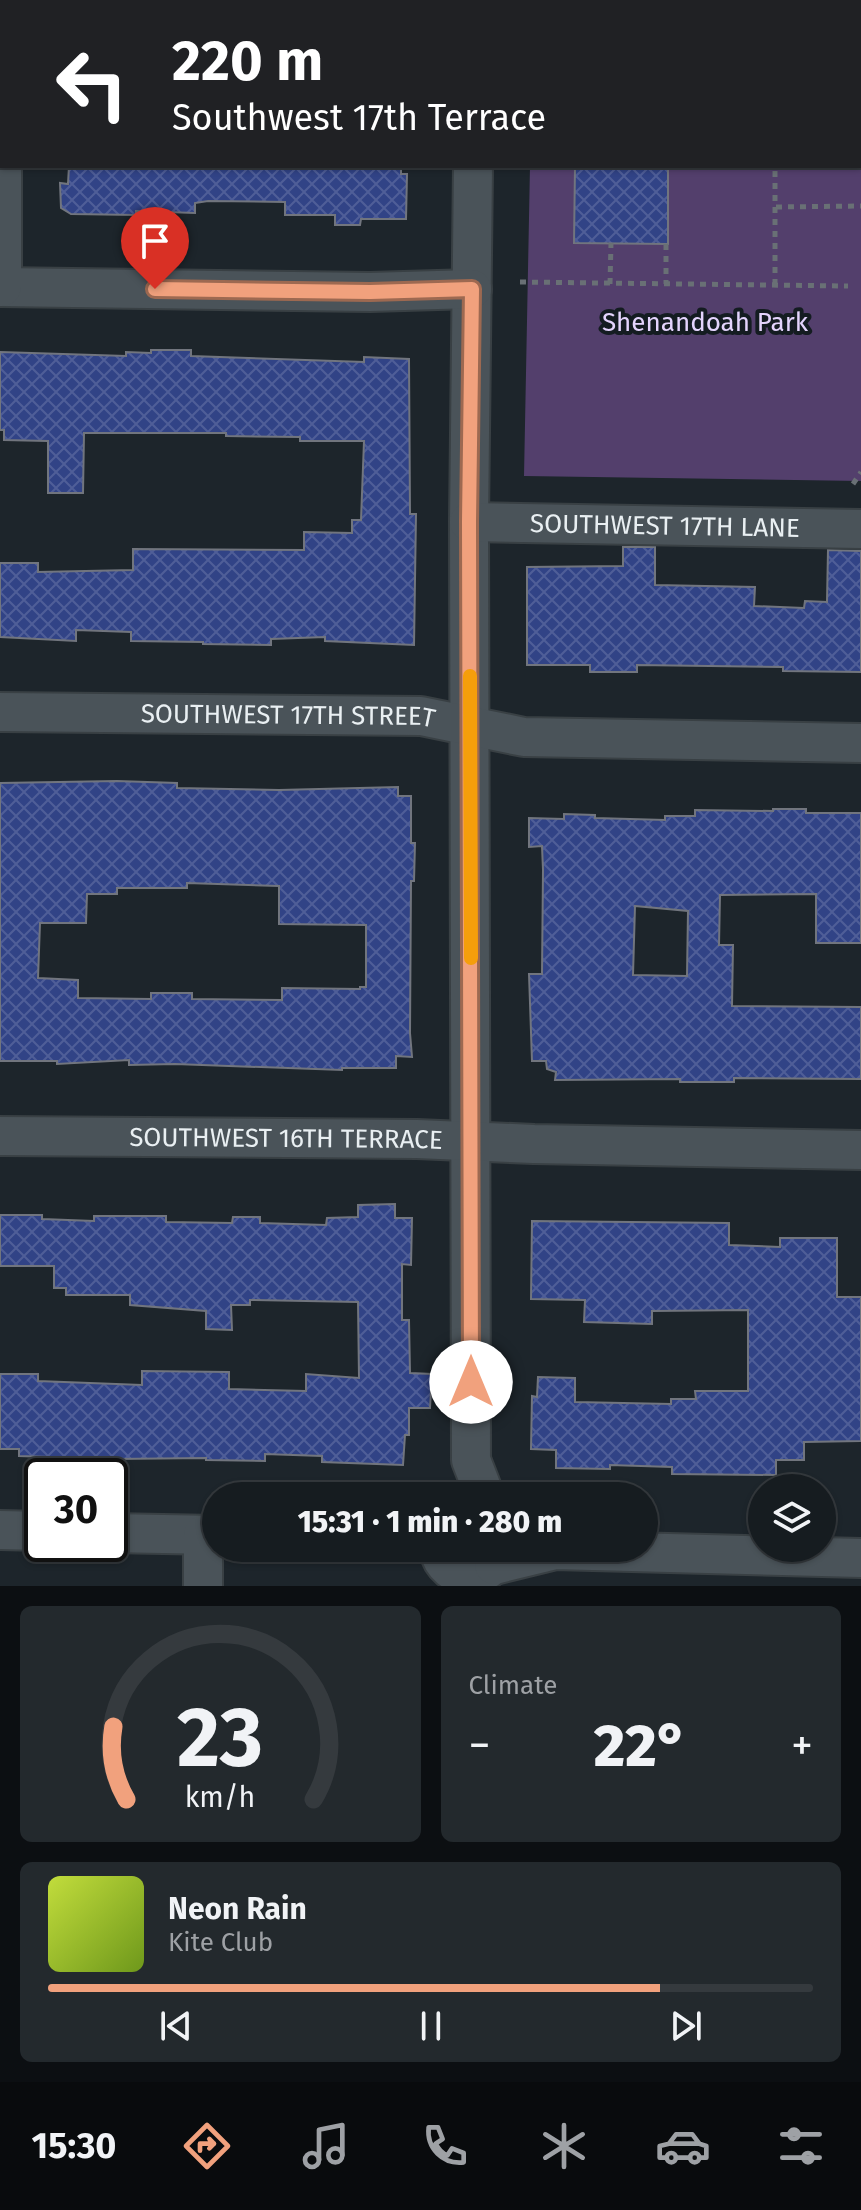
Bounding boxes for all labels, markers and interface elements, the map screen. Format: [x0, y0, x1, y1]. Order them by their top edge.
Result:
text: 220 m [172, 28, 323, 95]
icon: left [40, 32, 144, 136]
text: Southwest 17th Terrace [172, 96, 546, 140]
pin [121, 207, 189, 289]
icon: arrive [133, 219, 177, 263]
park label: Shenandoah Park [602, 307, 809, 338]
street label: SOUTHWEST 17TH LANE [530, 508, 800, 543]
street label: SOUTHWEST 17TH STREET [141, 698, 439, 734]
street label: SOUTHWEST 16TH TERRACE [129, 1121, 443, 1156]
position arrow [429, 1340, 513, 1424]
speed limit sign: 30 [24, 1458, 128, 1562]
map controls [748, 1474, 836, 1562]
button: layers [748, 1474, 836, 1562]
text: 15:31 · 1 min · 280 m [298, 1504, 562, 1540]
text: Climate [469, 1670, 557, 1701]
text: 23 [177, 1688, 263, 1788]
text: 22° [594, 1710, 688, 1782]
text: − [469, 1719, 491, 1772]
text: + [791, 1719, 813, 1772]
text: km/h [185, 1780, 256, 1815]
text: Neon Rain [168, 1891, 307, 1927]
text: Kite Club [168, 1927, 273, 1958]
icon: previous [154, 2004, 198, 2048]
icon: pause [409, 2004, 453, 2048]
icon: next [664, 2004, 708, 2048]
icon: directions [179, 2118, 235, 2174]
icon: music [298, 2118, 354, 2174]
icon: phone [417, 2118, 473, 2174]
icon: climate [536, 2118, 592, 2174]
icon: car [655, 2118, 711, 2174]
icon: filters [773, 2118, 829, 2174]
text: 15:30 [31, 2124, 116, 2168]

